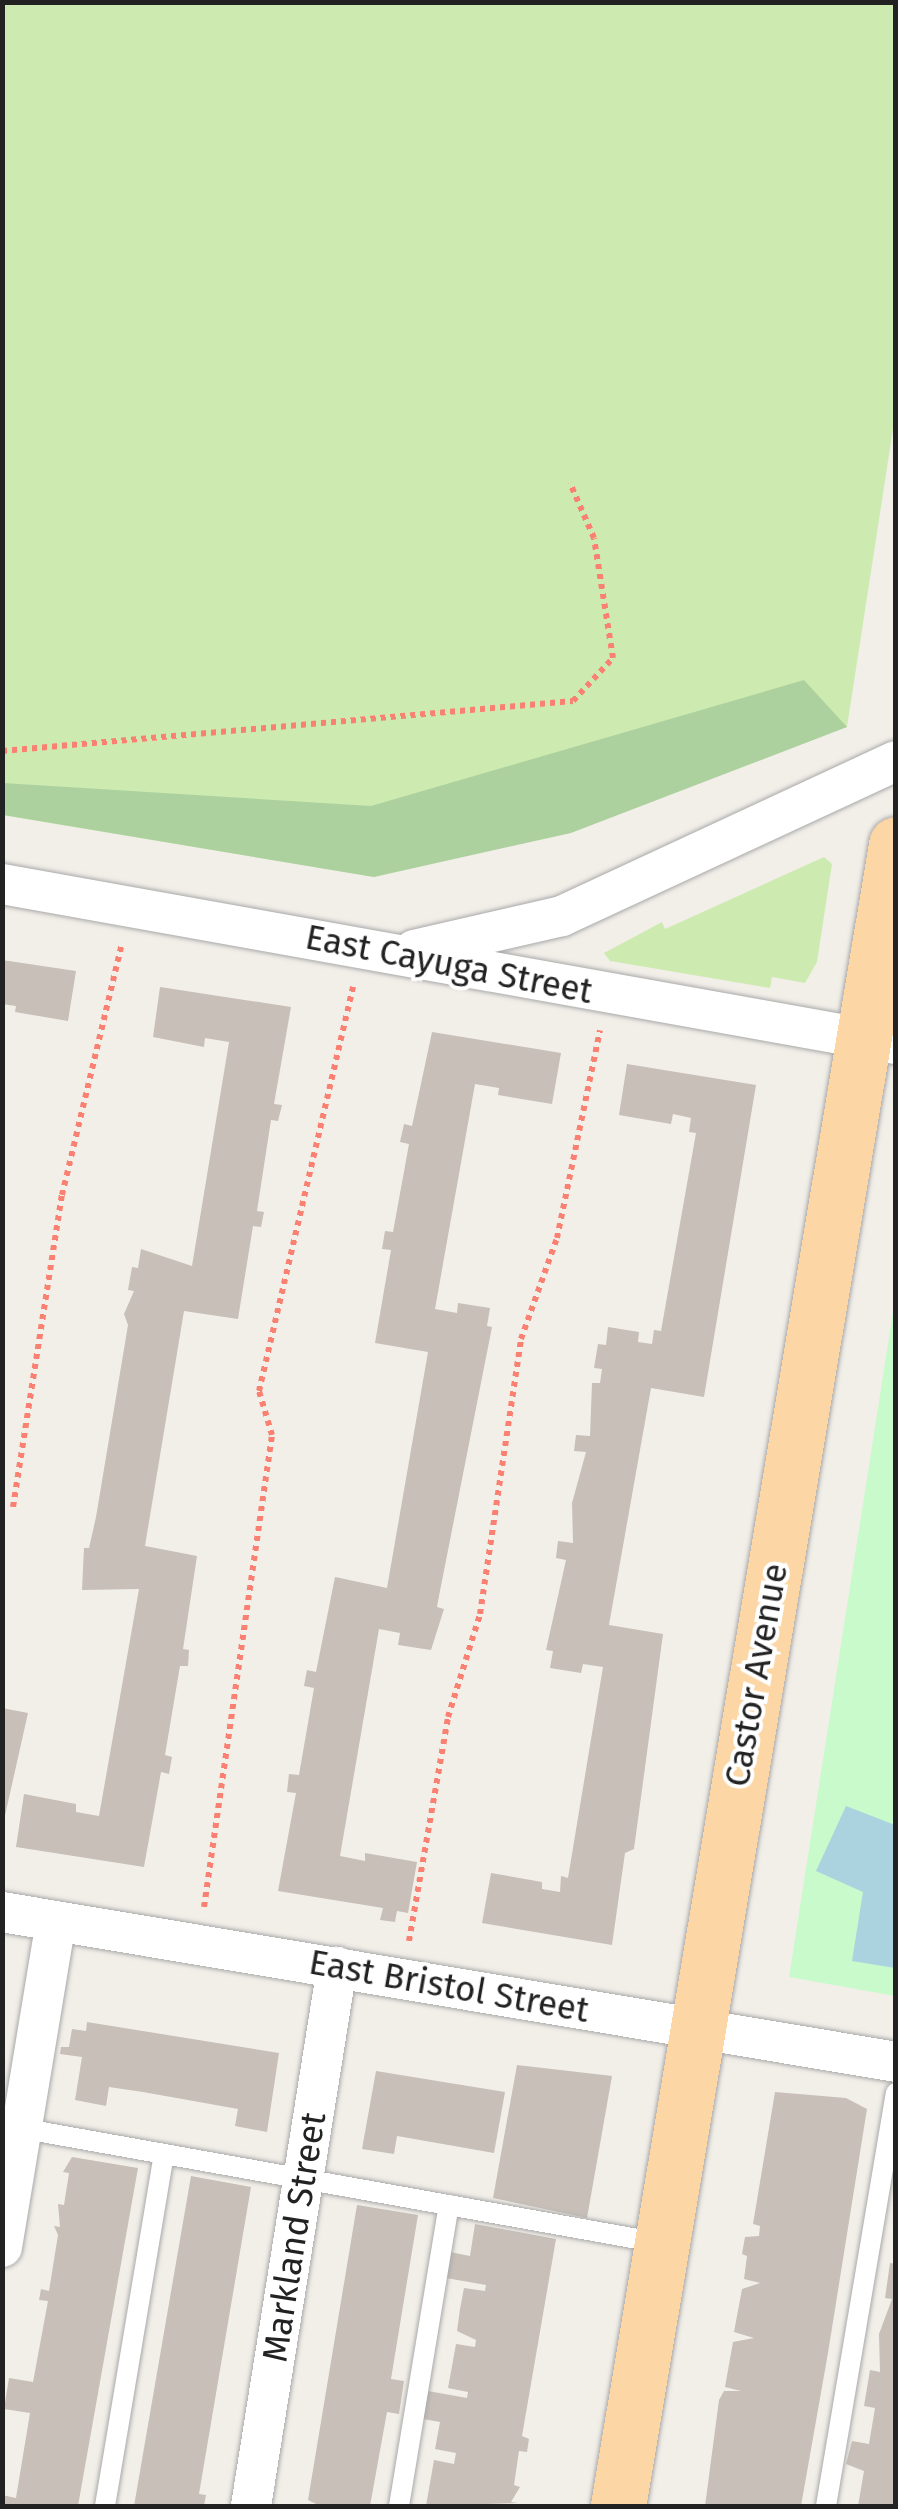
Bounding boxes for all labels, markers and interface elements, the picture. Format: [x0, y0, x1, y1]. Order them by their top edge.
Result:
street label: East Cayuga Street [302, 916, 596, 1012]
street label: Castor Avenue [716, 1560, 796, 1790]
street label: East Bristol Street [306, 1941, 592, 2031]
street label: Markland Street [254, 2109, 334, 2365]

